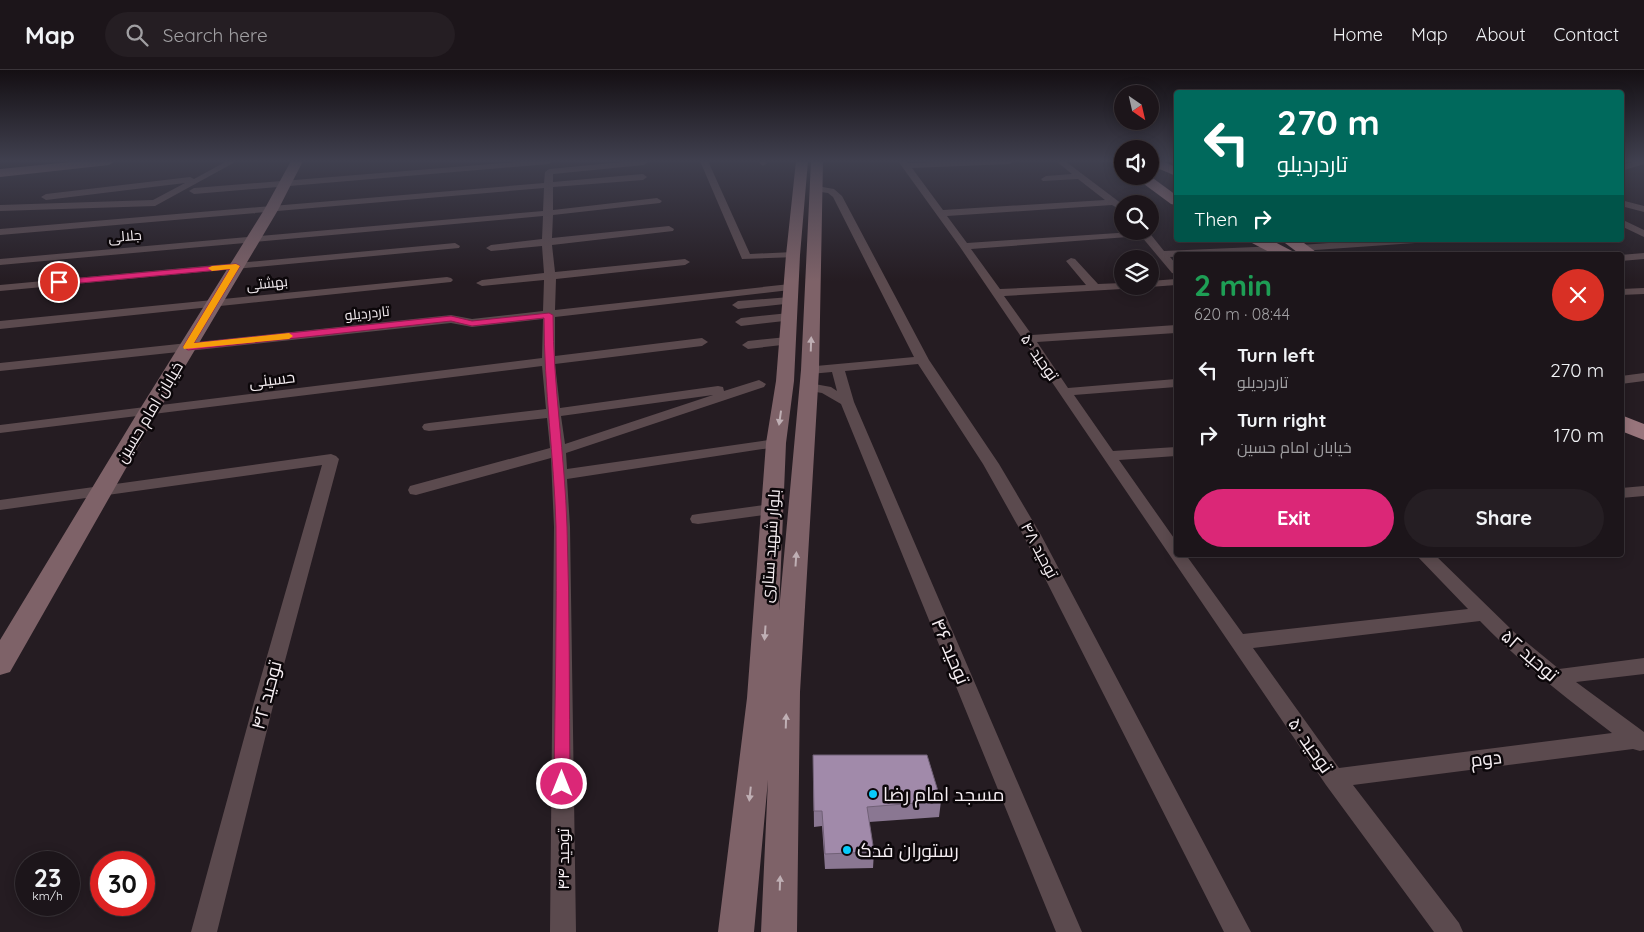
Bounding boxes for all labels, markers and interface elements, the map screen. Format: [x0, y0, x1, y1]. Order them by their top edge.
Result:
search box [105, 12, 455, 57]
text: Map [25, 20, 75, 50]
icon: search [123, 21, 151, 49]
text: Search here [163, 23, 268, 47]
text: Home [1333, 23, 1383, 46]
text: Map [1411, 23, 1448, 46]
text: About [1476, 23, 1526, 46]
text: Contact [1554, 23, 1619, 46]
north arrow [1114, 85, 1159, 130]
map controls [1114, 85, 1159, 295]
text: 270 m [1277, 100, 1380, 144]
icon: left [1194, 110, 1259, 175]
button: sound [1114, 140, 1159, 185]
text: تاردردیلو [1277, 150, 1348, 178]
button: search [1114, 195, 1159, 240]
icon: right [1248, 205, 1276, 233]
text: Then [1194, 207, 1238, 231]
street label: جلالی [108, 226, 142, 246]
button: layers [1114, 250, 1159, 295]
pin [38, 261, 80, 303]
text: 2 min [1194, 266, 1272, 304]
icon: arrive [45, 268, 73, 296]
button: close [1552, 269, 1604, 321]
street label: بهشتی [245, 272, 289, 294]
street label: تاردردیلو [344, 302, 391, 324]
text: 620 m · 08:44 [1194, 304, 1290, 324]
street label: توحید ۵۰ [1017, 330, 1064, 385]
one-way arrow [808, 336, 816, 352]
text: Turn left [1237, 343, 1315, 367]
icon: left [1194, 356, 1222, 384]
street label: خیابان امام حسین [111, 358, 189, 467]
text: 270 m [1550, 358, 1604, 382]
street label: حسینی [248, 366, 296, 393]
text: تاردردیلو [1237, 372, 1288, 392]
text: Turn right [1237, 408, 1326, 432]
one-way arrow [776, 410, 784, 426]
icon: right [1194, 421, 1222, 449]
text: 170 m [1553, 423, 1604, 447]
text: خیابان امام حسین [1237, 437, 1352, 457]
street label: بلوار شهید ستاری [756, 488, 785, 604]
button: Exit [1194, 489, 1394, 547]
button: Share [1404, 489, 1604, 547]
street label: توحید ۴۸ [1017, 519, 1063, 582]
one-way arrow [793, 550, 801, 566]
street label: توحید ۴۶ [926, 614, 976, 688]
street label: توحید ۵۲ [1496, 624, 1564, 686]
one-way arrow [760, 625, 768, 641]
street label: توحید ۴۲ [245, 658, 287, 732]
street label: توحید ۵۰ [1283, 712, 1339, 778]
one-way arrow [782, 713, 790, 729]
street label: دوم [1469, 744, 1503, 774]
position arrow [535, 757, 587, 809]
place label: مسجد امام رضا [883, 782, 1005, 808]
one-way arrow [746, 787, 754, 803]
marker: مسجد امام رضا [867, 788, 879, 800]
street label: توحید ۴۴ [553, 828, 573, 890]
place label: رستوران فدک [857, 838, 959, 862]
marker: رستوران فدک [841, 844, 853, 856]
speed limit sign: 30 [90, 851, 155, 916]
text: 23 [34, 862, 61, 893]
one-way arrow [777, 875, 785, 891]
text: km/h [32, 888, 63, 903]

